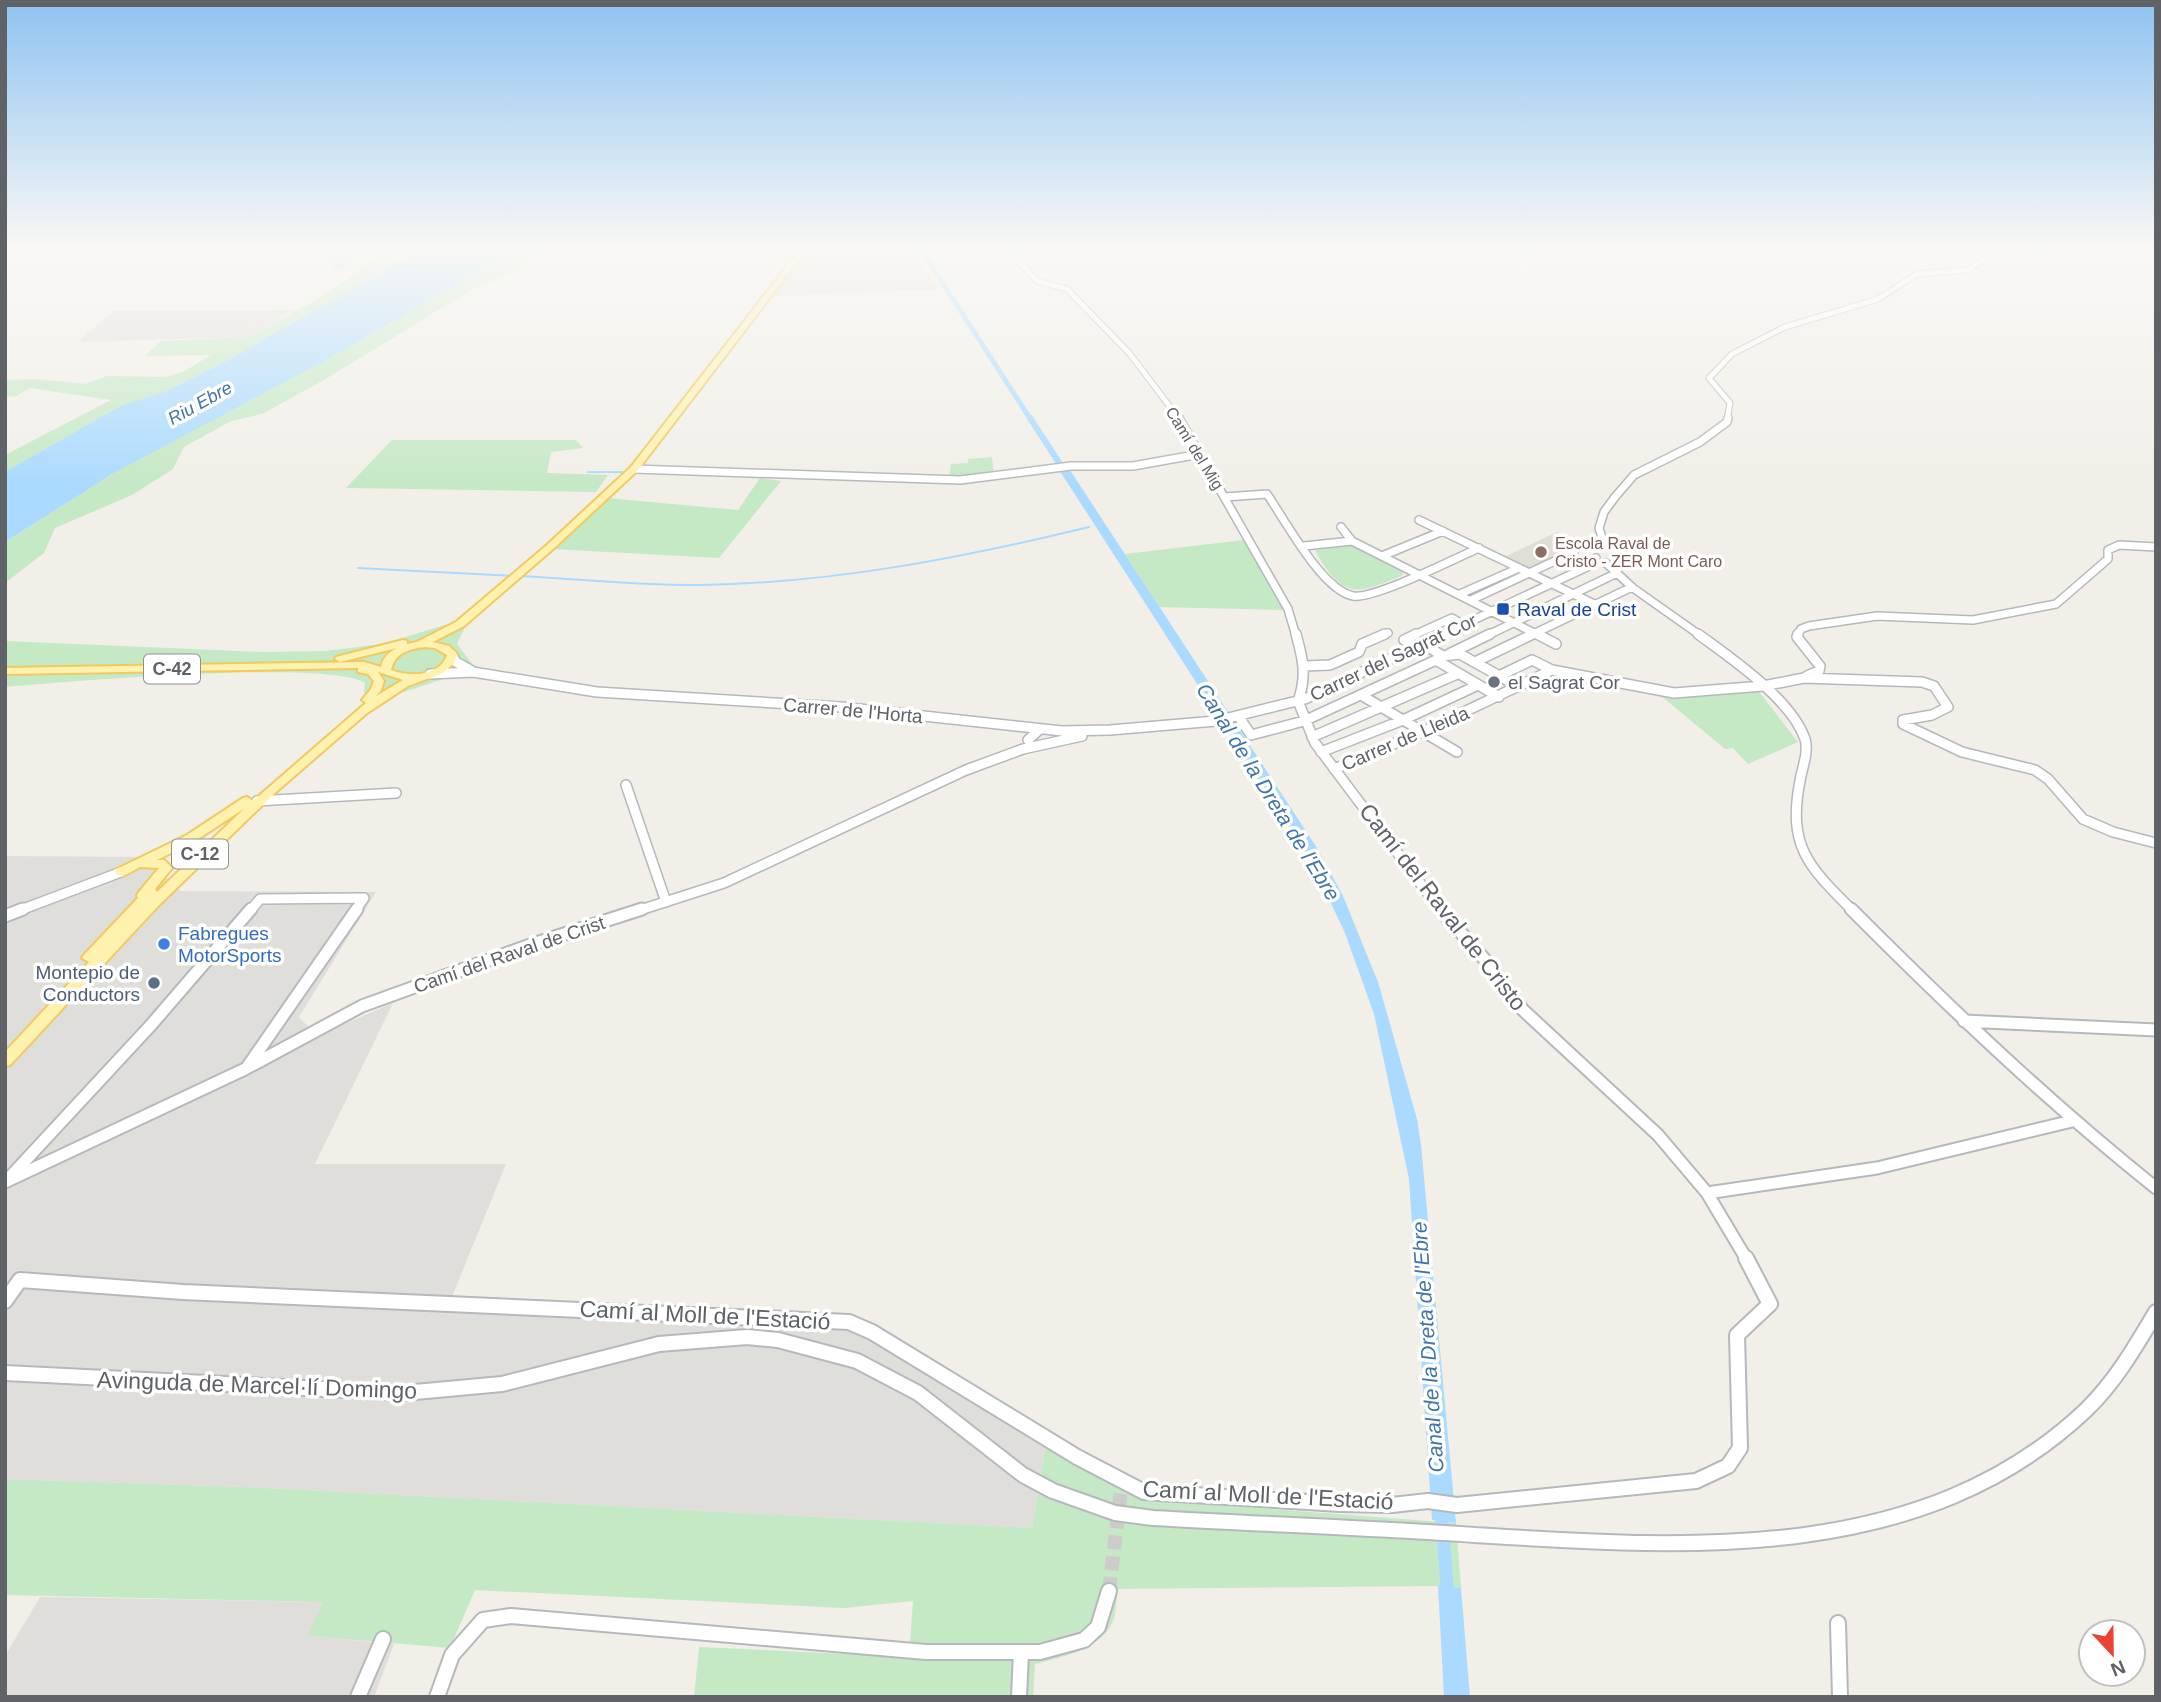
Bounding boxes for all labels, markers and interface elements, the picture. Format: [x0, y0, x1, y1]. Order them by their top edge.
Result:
water label: Riu Ebre [165, 377, 235, 429]
street label: Camí del Mig [1162, 404, 1227, 493]
place label: Escola Raval de Cristo - ZER Mont Caro [1555, 535, 1722, 570]
marker: Escola Raval de Cristo - ZER Mont Caro [1533, 544, 1549, 560]
place label: Raval de Crist [1517, 599, 1637, 620]
marker: Raval de Crist [1495, 601, 1511, 617]
street label: Carrer del Sagrat Cor [1306, 609, 1481, 705]
road number: C-42 [144, 654, 200, 684]
place label: el Sagrat Cor [1508, 672, 1621, 693]
marker: el Sagrat Cor [1486, 674, 1502, 690]
water label: Canal de la Dreta de l'Ebre [1192, 679, 1345, 904]
street label: Carrer de l'Horta [782, 694, 924, 727]
street label: Carrer de Lleida [1338, 702, 1472, 775]
street label: Camí del Raval de Cristo [1354, 798, 1532, 1016]
road number: C-12 [172, 840, 228, 868]
street label: Camí del Raval de Crist [411, 912, 608, 997]
place label: Fabregues MotorSports [178, 923, 281, 966]
marker: Fabregues MotorSports [156, 936, 172, 952]
place label: Montepio de Conductors [35, 962, 140, 1005]
marker: Montepio de Conductors [146, 975, 162, 991]
water label: Canal de la Dreta de l'Ebre [1407, 1221, 1448, 1473]
street label: Camí al Moll de l'Estació [579, 1295, 831, 1335]
street label: Avinguda de Marcel·lí Domingo [96, 1366, 418, 1404]
street label: Camí al Moll de l'Estació [1142, 1475, 1394, 1515]
north arrow [2077, 1618, 2147, 1688]
text: N [2108, 1656, 2128, 1681]

